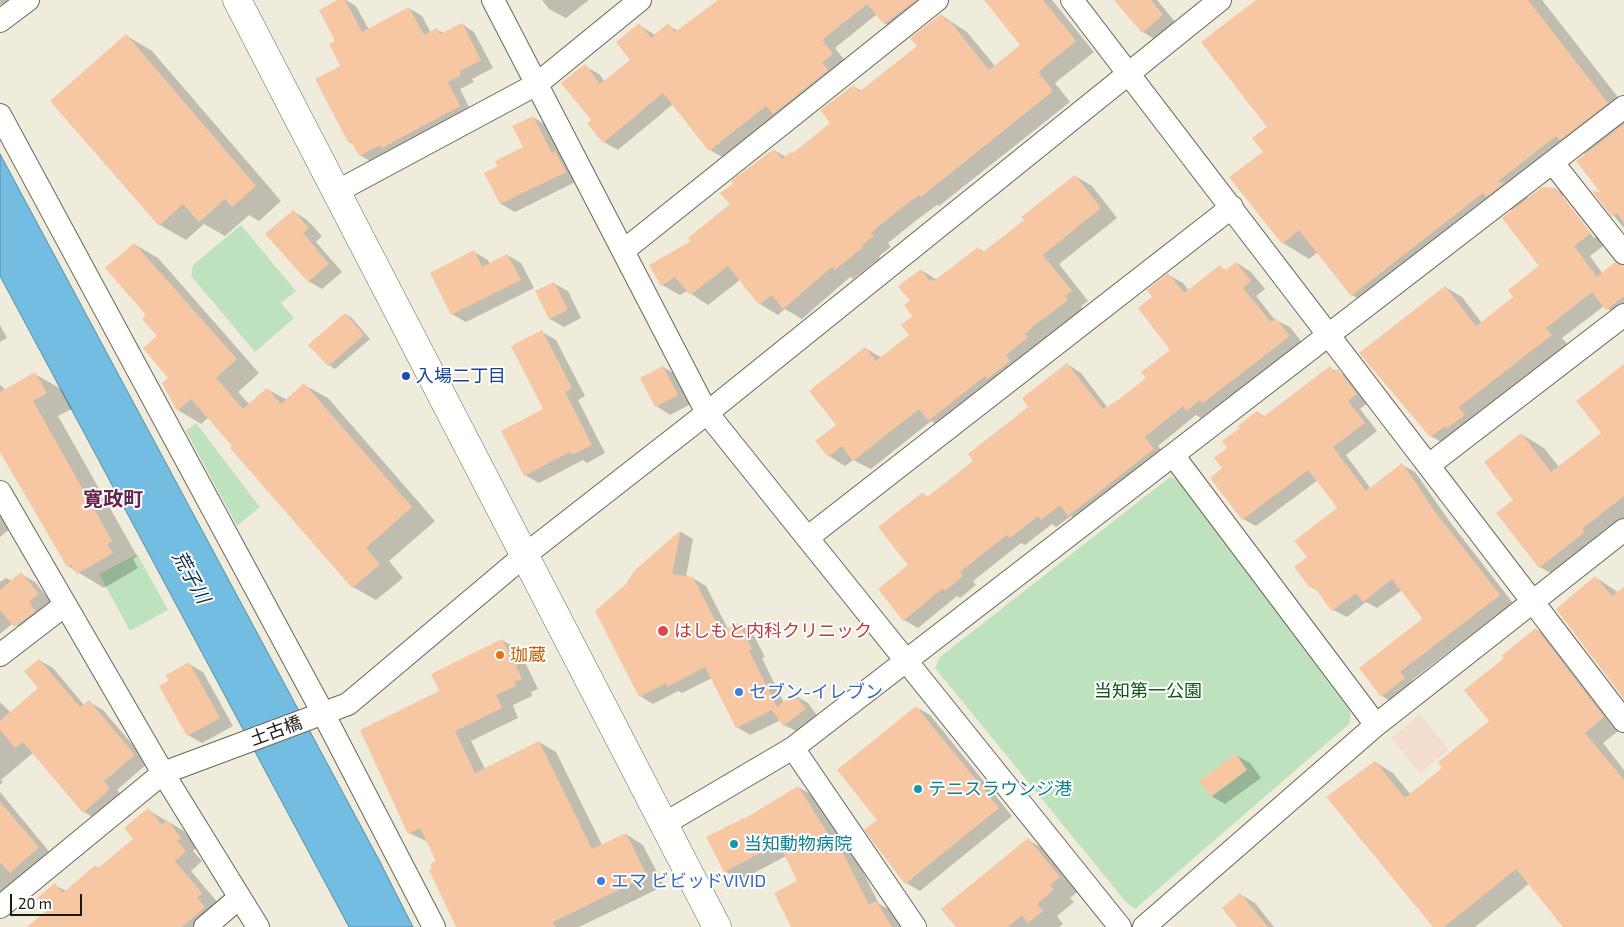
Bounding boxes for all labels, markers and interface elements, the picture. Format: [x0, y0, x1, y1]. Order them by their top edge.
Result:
place label: 入場二丁目 [416, 365, 506, 387]
marker: 入場二丁目 [400, 370, 412, 382]
district label: 寛政町 [83, 487, 143, 511]
water label: 荒子川 [167, 547, 215, 607]
place label: はしもと内科クリニック [674, 620, 872, 642]
marker: はしもと内科クリニック [656, 624, 670, 638]
place label: 珈蔵 [510, 644, 546, 666]
marker: 珈蔵 [494, 649, 506, 661]
park label: 当知第一公園 [1094, 680, 1202, 702]
place label: セブン-イレブン [749, 681, 883, 703]
marker: セブン-イレブン [733, 686, 745, 698]
street label: 土古橋 [247, 712, 305, 750]
place label: テニスラウンジ港 [928, 778, 1072, 800]
marker: テニスラウンジ港 [912, 783, 924, 795]
place label: 当知動物病院 [744, 833, 852, 855]
marker: 当知動物病院 [728, 838, 740, 850]
place label: エマ ビビッドVIVID [611, 870, 766, 892]
marker: エマ ビビッドVIVID [595, 875, 607, 887]
scale bar [12, 884, 85, 916]
text: 20 m [18, 894, 52, 912]

